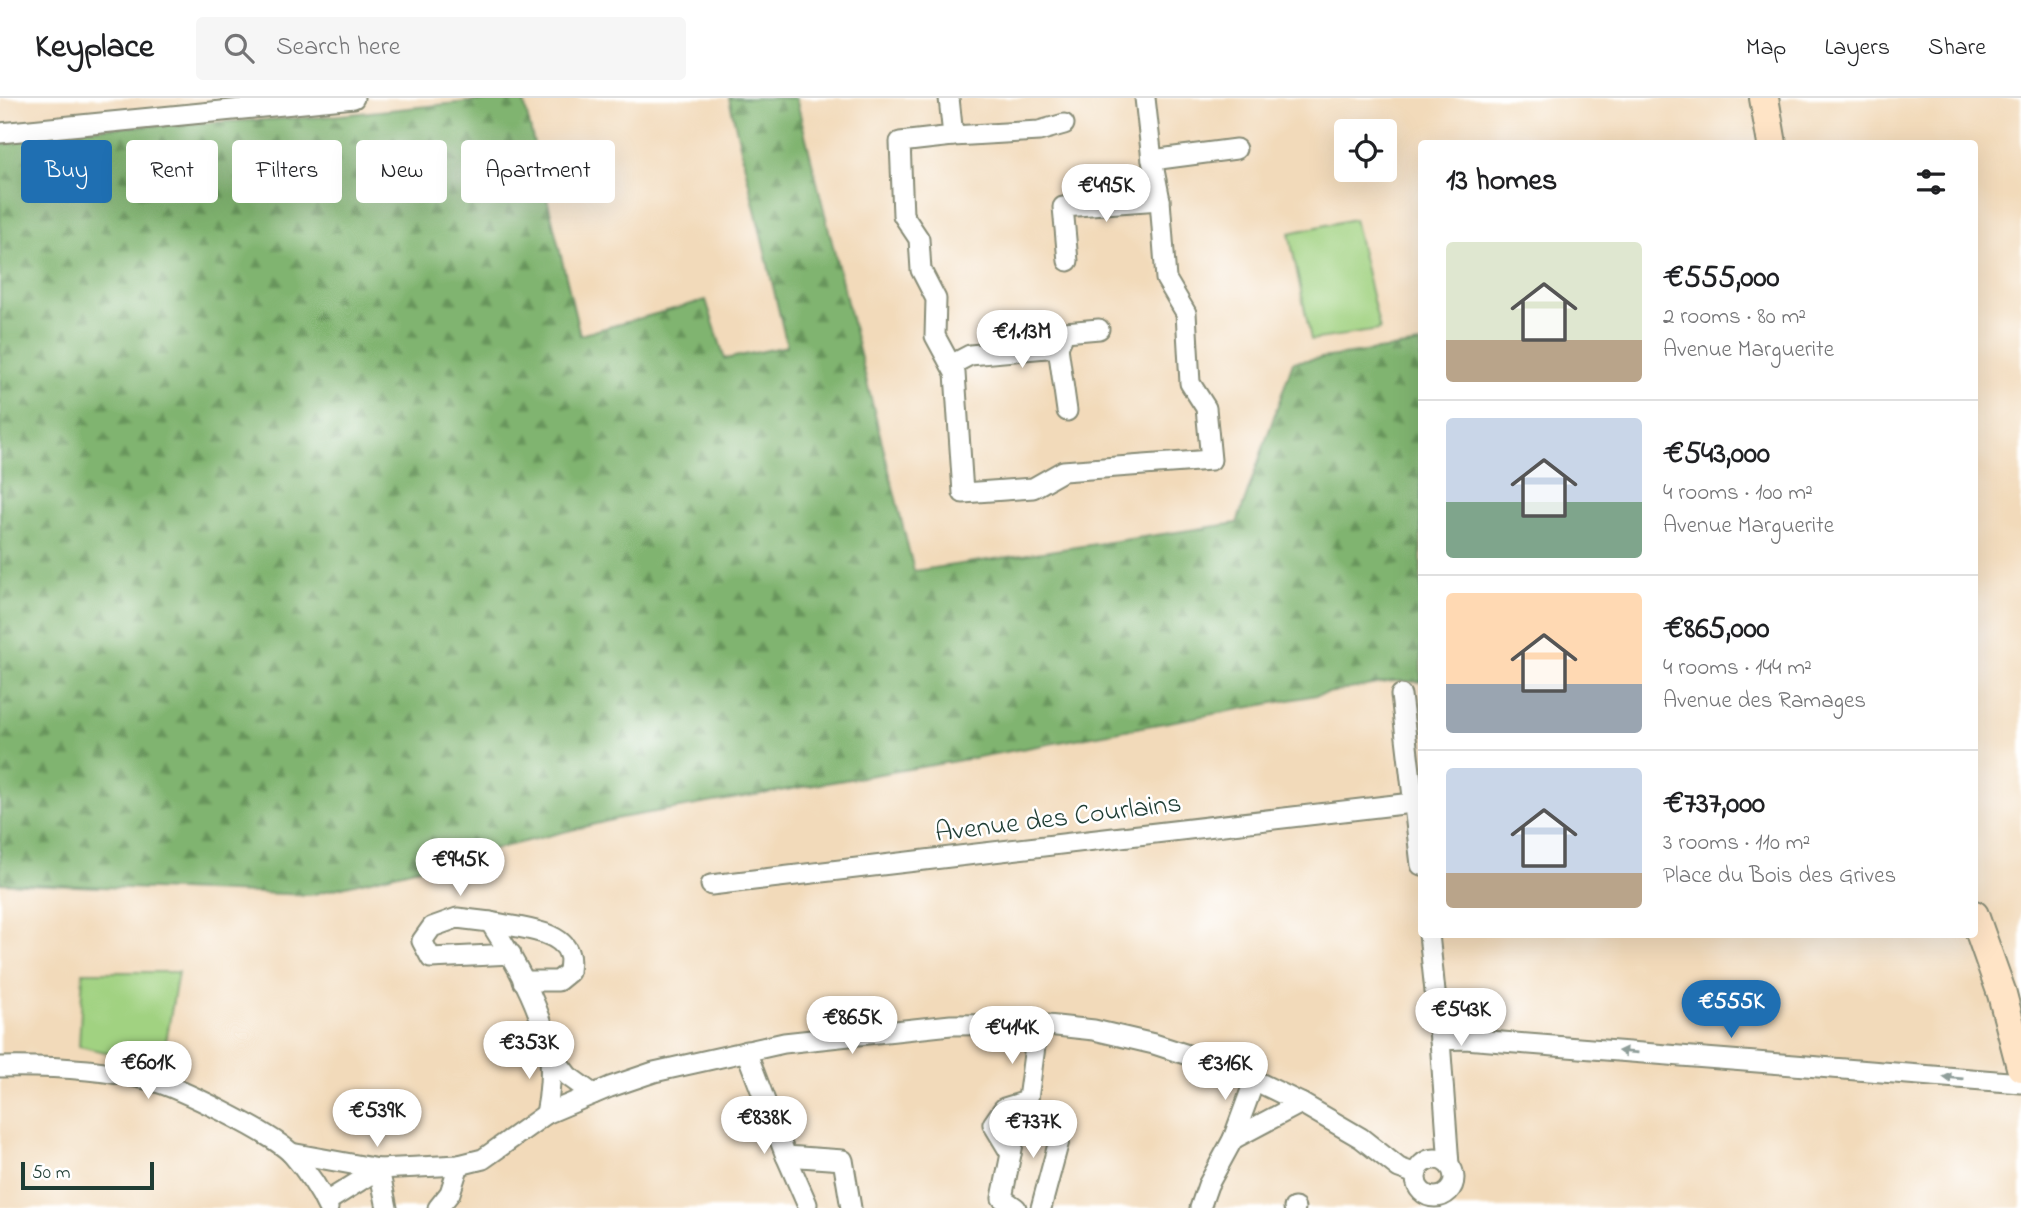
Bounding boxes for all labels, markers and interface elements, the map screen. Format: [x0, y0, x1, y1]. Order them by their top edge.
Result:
search box [196, 17, 686, 80]
text: Keyplace [35, 24, 154, 72]
icon: search [220, 29, 258, 67]
text: Search here [276, 29, 400, 67]
text: Map [1746, 31, 1786, 66]
text: Layers [1824, 31, 1890, 66]
text: Share [1928, 31, 1986, 66]
map controls [1334, 119, 1397, 182]
button: locate [1334, 119, 1397, 182]
chip: Buy [21, 140, 112, 203]
chip: Rent [126, 140, 218, 203]
chip: Filters [232, 140, 342, 203]
chip: New [356, 140, 447, 203]
chip: Apartment [461, 140, 615, 203]
text: 13 homes [1446, 160, 1557, 204]
icon: filters [1912, 163, 1950, 201]
pin: €495K [1057, 164, 1155, 224]
text: €495K [1078, 170, 1134, 203]
text: €555,000 [1663, 257, 1779, 301]
icon: home [1502, 270, 1586, 354]
text: 2 rooms · 80 m² [1663, 301, 1806, 334]
pin: €1.13M [965, 310, 1079, 370]
text: €1.13M [993, 316, 1051, 349]
text: Avenue Marguerite [1663, 334, 1834, 367]
text: €543,000 [1663, 433, 1770, 477]
icon: home [1502, 446, 1586, 530]
text: 4 rooms · 100 m² [1663, 477, 1813, 510]
text: Avenue Marguerite [1663, 510, 1834, 543]
text: €865,000 [1663, 608, 1770, 652]
icon: home [1502, 621, 1586, 705]
text: 4 rooms · 144 m² [1663, 652, 1812, 685]
text: Avenue des Ramages [1663, 685, 1866, 718]
text: €737,000 [1663, 783, 1765, 827]
street label: Avenue des Courlains [933, 784, 1184, 855]
icon: home [1502, 796, 1586, 880]
text: 3 rooms · 110 m² [1663, 827, 1810, 860]
pin: €945K [411, 838, 509, 898]
text: €945K [432, 844, 488, 877]
text: Place du Bois des Grives [1663, 860, 1896, 893]
pin: €555K [1682, 981, 1780, 1040]
text: €555K [1698, 986, 1764, 1019]
pin: €543K [1412, 988, 1510, 1048]
text: €543K [1431, 994, 1491, 1027]
pin: €865K [803, 996, 901, 1056]
text: €865K [822, 1002, 882, 1035]
pin: €414K [963, 1006, 1061, 1066]
text: €414K [985, 1012, 1039, 1045]
pin: €353K [480, 1021, 578, 1081]
text: €353K [499, 1027, 559, 1060]
pin: €601K [99, 1042, 197, 1101]
pin: €316K [1176, 1042, 1274, 1102]
one-way arrow [1617, 1046, 1639, 1057]
text: €601K [121, 1047, 175, 1080]
text: €316K [1198, 1048, 1252, 1081]
one-way arrow [1942, 1072, 1964, 1083]
pin: €539K [328, 1090, 426, 1149]
text: €539K [349, 1095, 405, 1128]
pin: €838K [715, 1096, 813, 1156]
pin: €737K [984, 1100, 1082, 1160]
text: €838K [737, 1102, 791, 1135]
text: €737K [1005, 1106, 1061, 1139]
scale bar [21, 1159, 154, 1191]
text: 50 m [32, 1160, 71, 1187]

